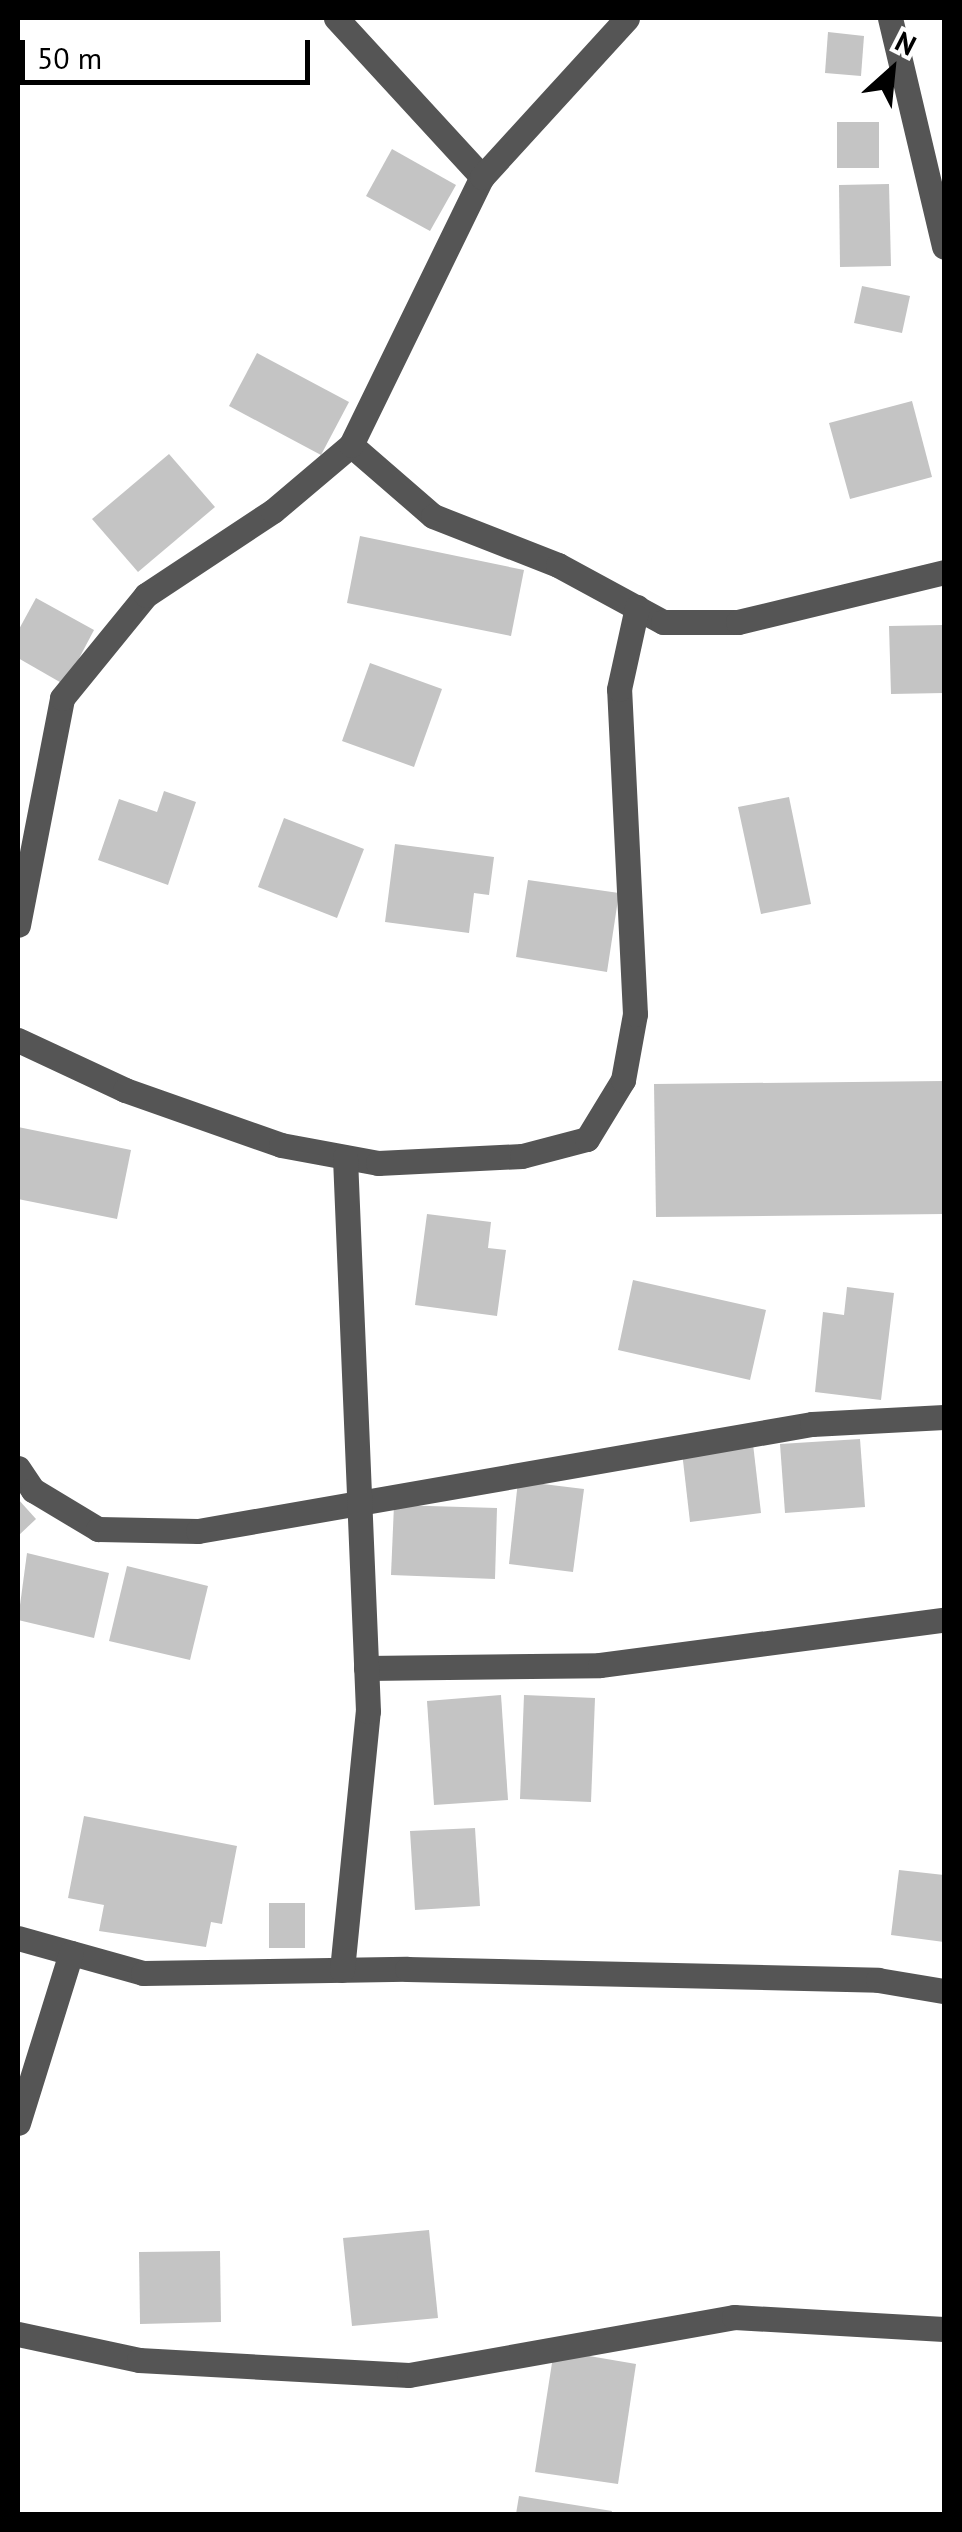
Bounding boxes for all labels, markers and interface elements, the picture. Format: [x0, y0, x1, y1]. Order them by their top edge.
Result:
scale bar [25, 20, 315, 82]
north arrow [842, 20, 942, 120]
text: N [889, 22, 922, 63]
text: 50 m [37, 38, 102, 77]

